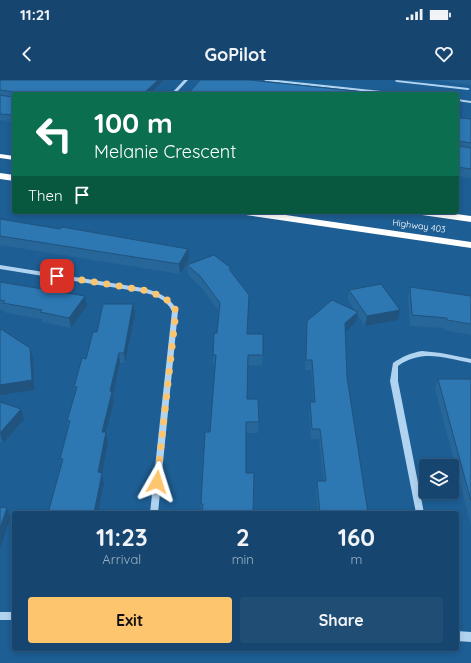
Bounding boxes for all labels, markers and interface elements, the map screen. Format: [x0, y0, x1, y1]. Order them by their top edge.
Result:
text: 11:21 [20, 5, 50, 24]
icon: back [16, 43, 38, 65]
text: GoPilot [204, 43, 267, 66]
icon: heart [433, 43, 455, 65]
text: 100 m [94, 105, 173, 140]
icon: left [28, 108, 80, 160]
text: Melanie Crescent [94, 140, 236, 163]
icon: arrive [71, 184, 93, 206]
text: Then [28, 186, 63, 205]
street label: Highway 403 [392, 216, 447, 235]
pin [40, 259, 74, 293]
icon: arrive [46, 265, 68, 287]
map controls [419, 459, 459, 499]
button: layers [419, 459, 459, 499]
position arrow [136, 461, 178, 503]
text: 11:23 [96, 522, 148, 552]
text: 2 [236, 522, 250, 552]
text: 160 [338, 522, 375, 552]
text: Arrival [102, 551, 141, 567]
text: min [232, 551, 254, 567]
text: m [350, 551, 362, 567]
button: Exit [28, 597, 232, 643]
button: Share [240, 597, 443, 643]

